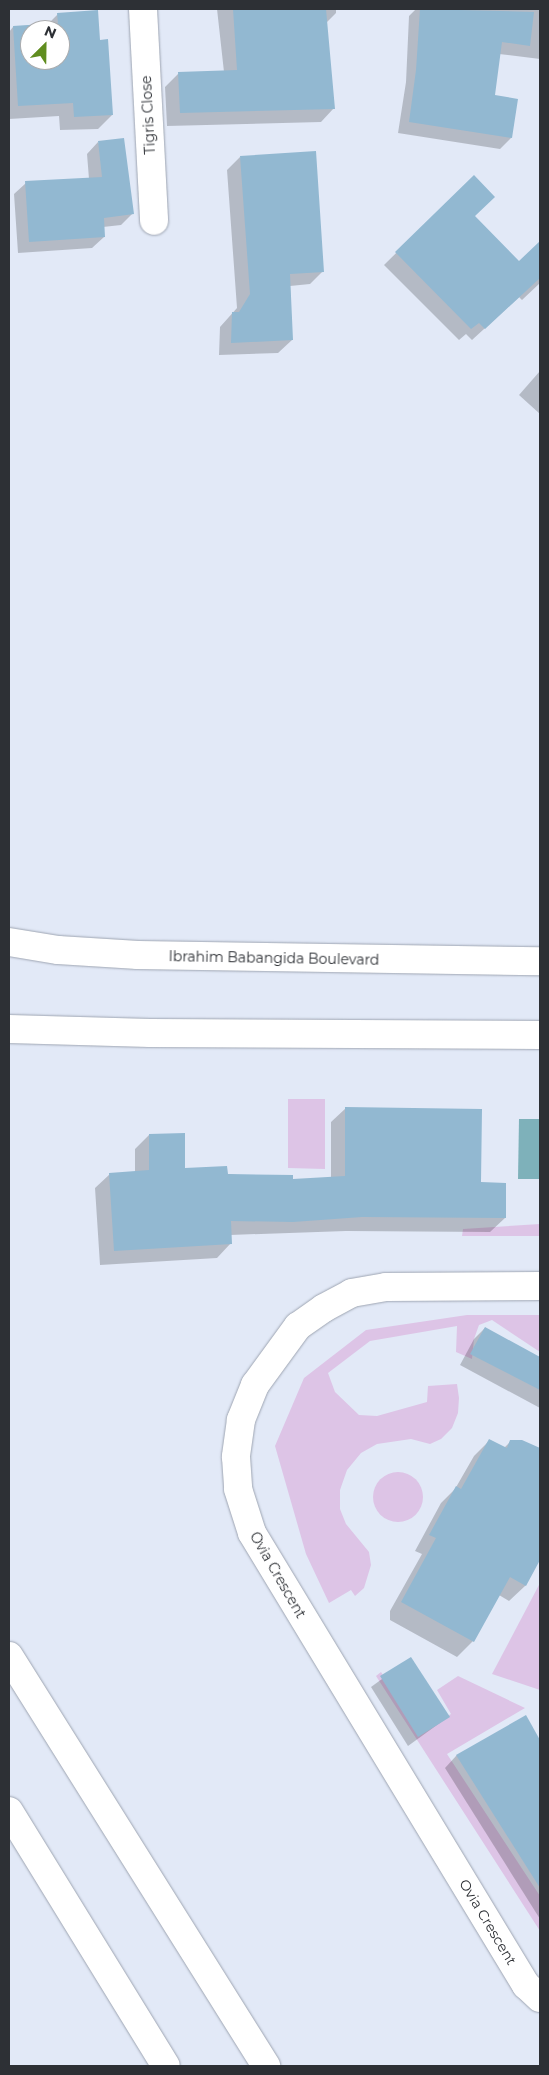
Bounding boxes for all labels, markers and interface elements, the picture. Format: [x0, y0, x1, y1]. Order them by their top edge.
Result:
north arrow [20, 20, 70, 70]
text: N [42, 22, 59, 43]
street label: Tigris Close [138, 75, 158, 155]
street label: Ibrahim Babangida Boulevard [168, 948, 380, 968]
street label: Ovia Crescent [246, 1529, 310, 1621]
street label: Ovia Crescent [456, 1876, 520, 1968]

